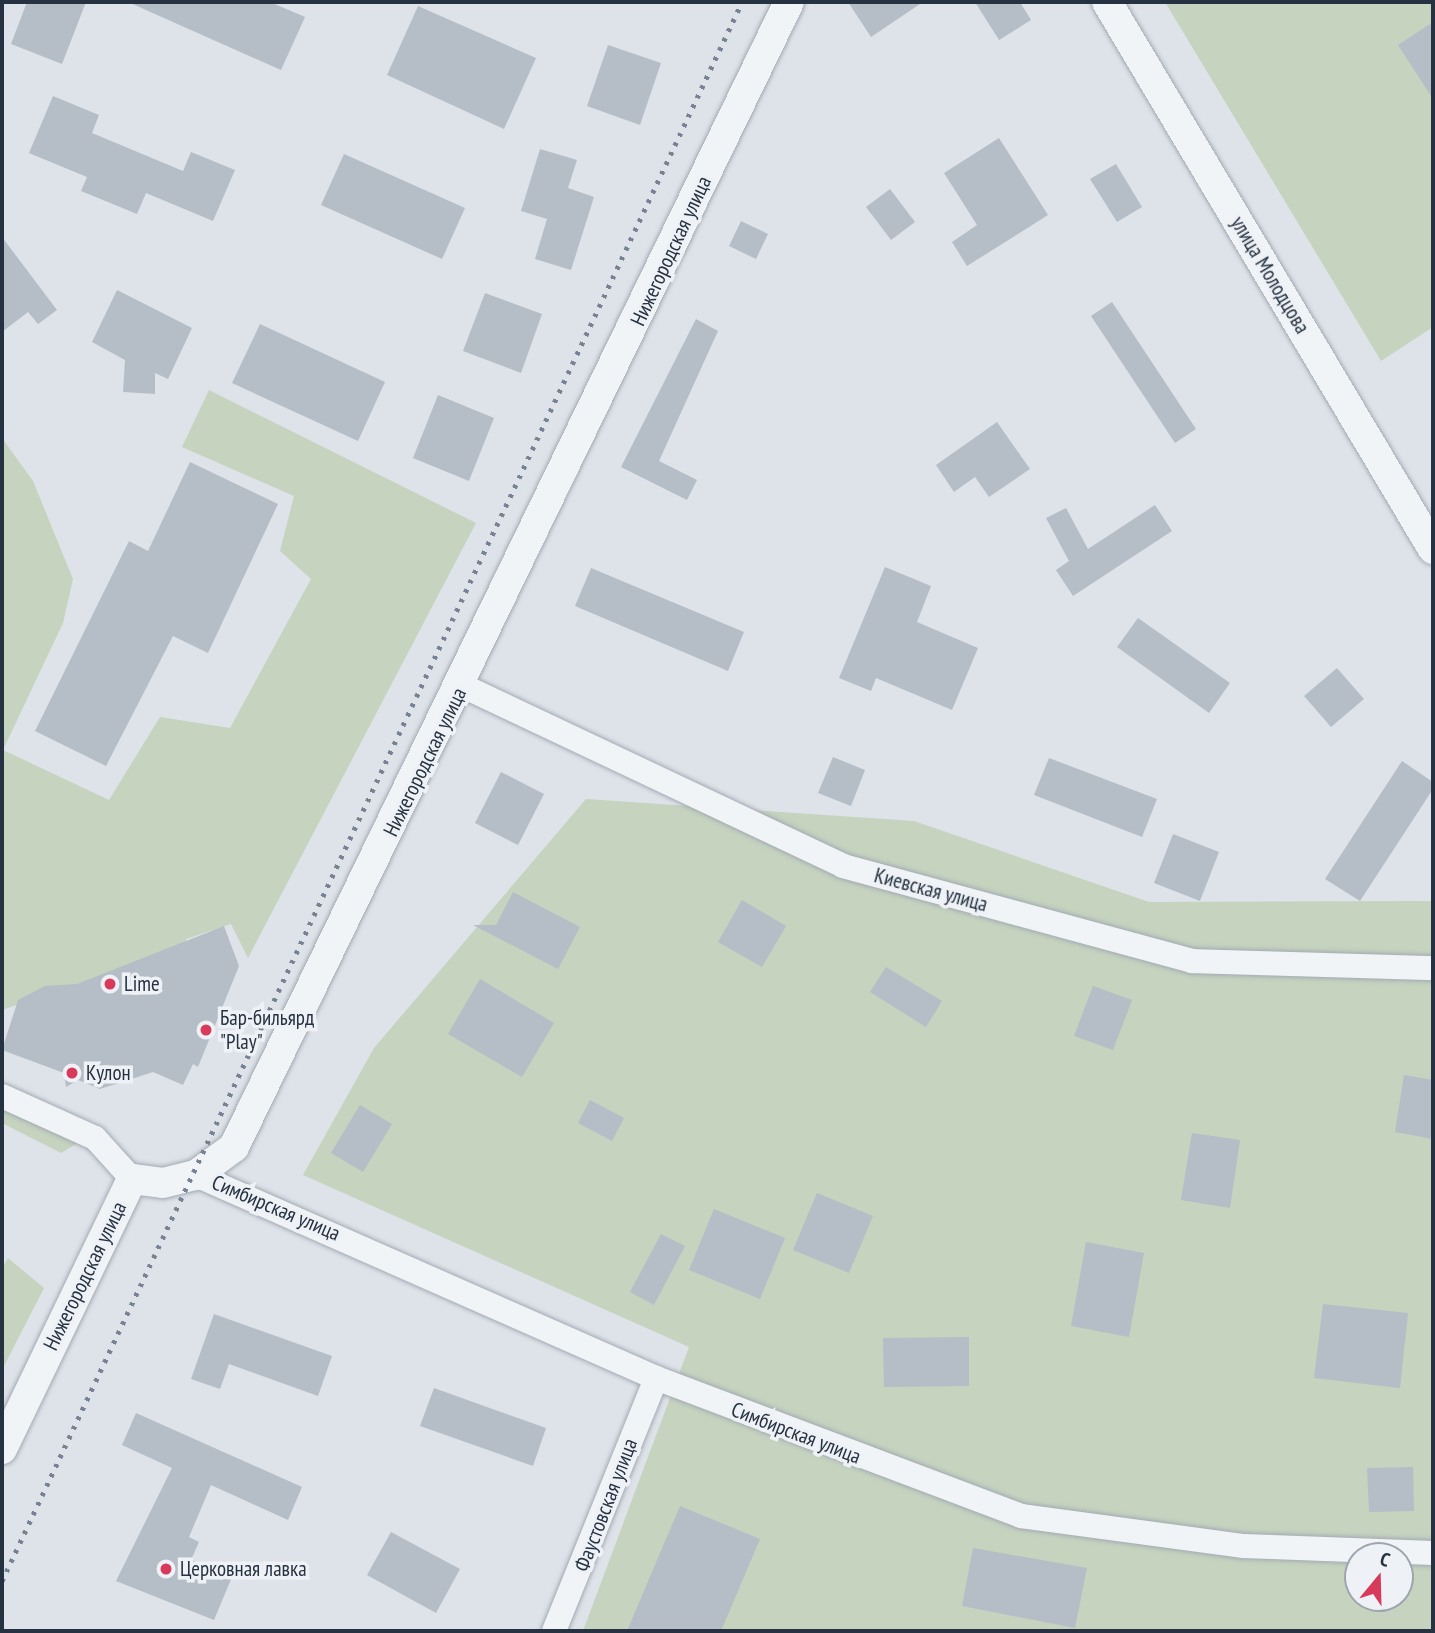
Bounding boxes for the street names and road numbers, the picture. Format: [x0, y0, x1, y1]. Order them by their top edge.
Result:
street label: Нижегородская улица [625, 172, 717, 330]
street label: улица Молодцова [1225, 212, 1315, 338]
street label: Нижегородская улица [378, 683, 472, 841]
street label: Киевская улица [872, 863, 990, 917]
street label: Симбирская улица [208, 1170, 344, 1246]
street label: Нижегородская улица [38, 1197, 132, 1355]
street label: Симбирская улица [728, 1397, 864, 1469]
street label: Фаустовская улица [569, 1435, 643, 1575]

